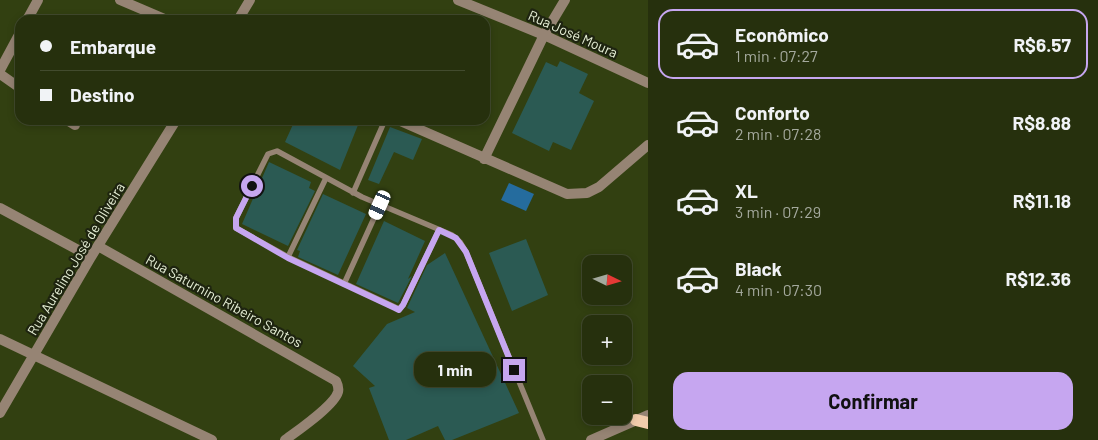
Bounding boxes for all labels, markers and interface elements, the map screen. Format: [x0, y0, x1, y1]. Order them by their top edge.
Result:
street label: Rua José Moura [526, 6, 621, 61]
icon: car [675, 22, 720, 67]
text: Econômico [735, 23, 829, 46]
text: R$6.57 [1013, 33, 1071, 56]
text: Embarque [70, 35, 156, 58]
text: 1 min · 07:27 [735, 46, 818, 65]
text: Destino [70, 83, 135, 106]
icon: car [675, 100, 720, 145]
text: Conforto [735, 101, 810, 124]
text: R$8.88 [1012, 111, 1071, 134]
text: 2 min · 07:28 [735, 124, 821, 143]
route start [241, 175, 263, 197]
icon: car [675, 178, 720, 223]
street label: Rua Aurelino José de Oliveira [23, 179, 128, 338]
text: XL [735, 179, 758, 202]
car [367, 188, 392, 222]
text: R$11.18 [1013, 189, 1071, 212]
text: 3 min · 07:29 [735, 202, 821, 221]
street label: Rua Saturnino Ribeiro Santos [143, 250, 306, 351]
north arrow [582, 255, 632, 305]
map controls [582, 255, 632, 425]
icon: car [675, 256, 720, 301]
text: Black [735, 257, 782, 280]
text: R$12.36 [1006, 267, 1071, 290]
text: 4 min · 07:30 [735, 280, 822, 299]
button: + [582, 315, 632, 365]
callout: 1 min [414, 352, 496, 388]
route end [503, 359, 525, 381]
text: 1 min [437, 360, 473, 379]
button: Confirmar [673, 372, 1073, 430]
button: − [582, 375, 632, 425]

